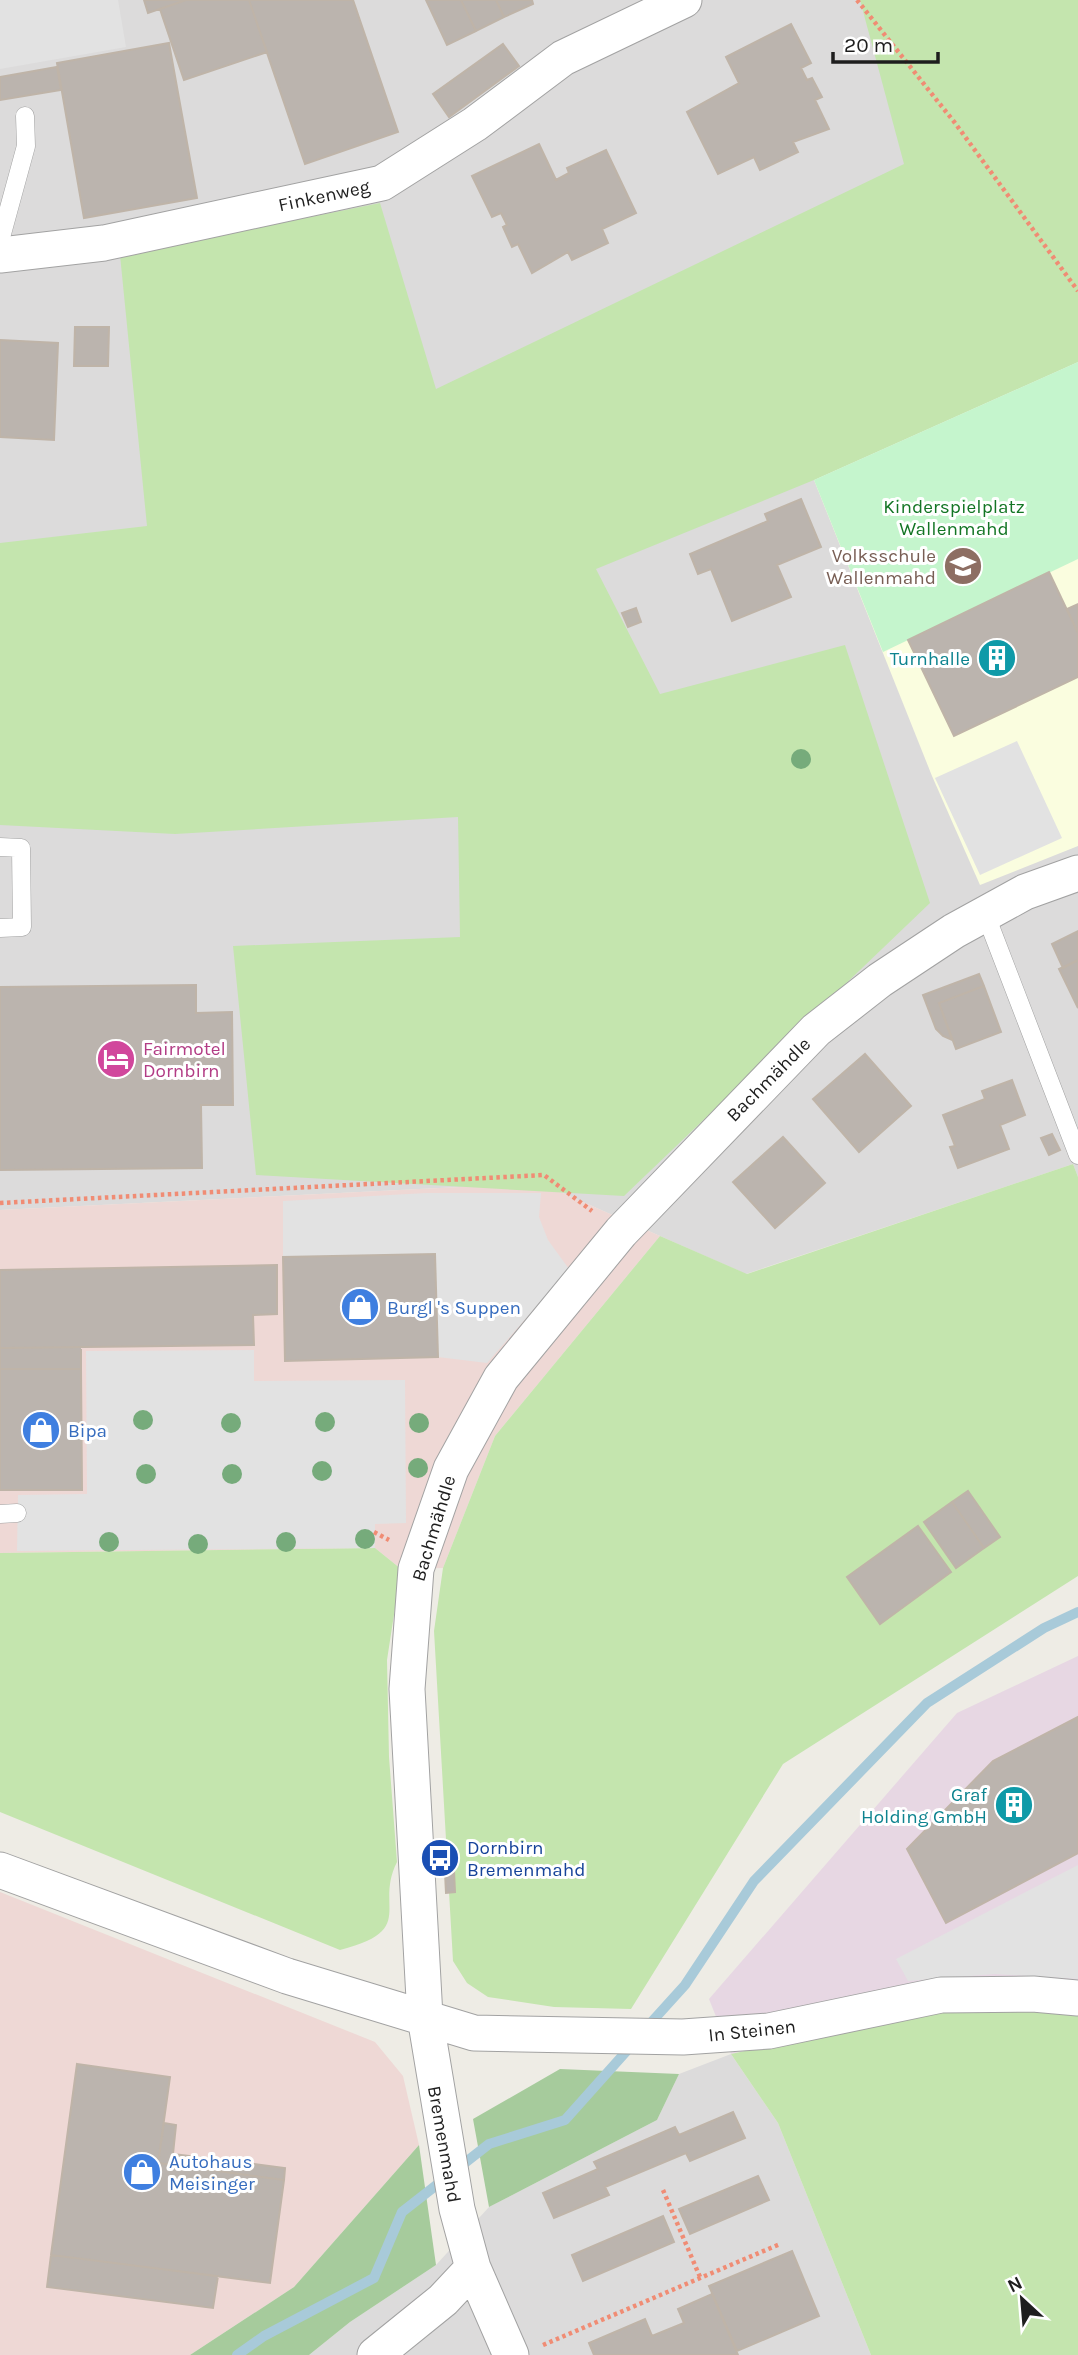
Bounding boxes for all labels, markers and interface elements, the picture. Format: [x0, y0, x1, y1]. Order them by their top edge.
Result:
scale bar [833, 21, 938, 65]
text: 20 m [844, 33, 893, 57]
street label: Finkenweg [276, 175, 372, 216]
park label: Kinderspielplatz Wallenmahd [883, 496, 1025, 540]
place label: Volksschule Wallenmahd [826, 545, 936, 589]
school or university icon: Volksschule Wallenmahd [942, 545, 984, 587]
building icon: Turnhalle [976, 637, 1018, 679]
place label: Turnhalle [890, 648, 970, 670]
street label: Bachmähdle [722, 1033, 815, 1126]
hotel icon: Fairmotel Dornbirn [95, 1038, 137, 1080]
place label: Fairmotel Dornbirn [143, 1038, 226, 1082]
shop icon: Burgl 's Suppen [339, 1286, 381, 1328]
place label: Burgl 's Suppen [387, 1297, 521, 1319]
shop icon: Bipa [20, 1409, 62, 1451]
place label: Bipa [68, 1420, 107, 1442]
street label: Bachmähdle [407, 1473, 460, 1584]
place label: Graf Holding GmbH [861, 1784, 987, 1828]
building icon: Graf Holding GmbH [993, 1784, 1035, 1826]
bus stop icon: Dornbirn Bremenmahd [419, 1837, 461, 1879]
place label: Dornbirn Bremenmahd [467, 1837, 585, 1881]
street label: In Steinen [707, 2015, 797, 2047]
street label: Bremenmahd [423, 2084, 465, 2204]
shop icon: Autohaus Meisinger [121, 2151, 163, 2193]
place label: Autohaus Meisinger [169, 2151, 255, 2195]
north arrow [987, 2264, 1057, 2334]
text: N [1004, 2272, 1026, 2297]

